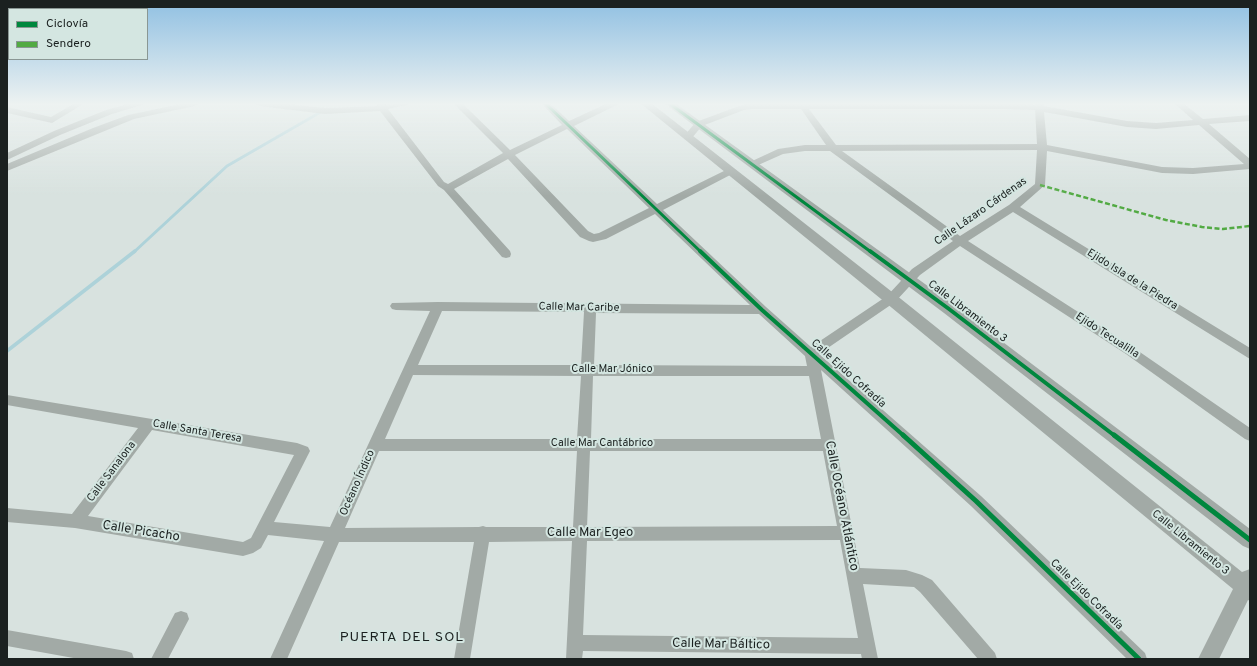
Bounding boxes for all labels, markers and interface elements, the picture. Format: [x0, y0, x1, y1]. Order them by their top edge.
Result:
legend [8, 8, 148, 60]
text: Ciclovía [46, 16, 88, 32]
text: Sendero [46, 36, 91, 52]
street label: Calle Lázaro Cárdenas [932, 175, 1030, 249]
street label: Ejido Isla de la Piedra [1084, 247, 1180, 313]
street label: Calle Libramiento 3 [925, 278, 1009, 346]
street label: Calle Mar Caribe [538, 301, 620, 315]
street label: Ejido Tecualilla [1073, 310, 1141, 362]
street label: Calle Ejido Cofradía [808, 337, 888, 411]
street label: Calle Mar Jónico [571, 363, 653, 377]
street label: Calle Santa Teresa [151, 418, 243, 446]
street label: Calle Mar Cantábrico [551, 437, 653, 451]
street label: Calle Sanalona [85, 439, 139, 505]
street label: Calle Océano Atlántico [821, 440, 861, 572]
street label: Océano Índico [338, 448, 378, 518]
street label: Calle Libramiento 3 [1149, 508, 1231, 578]
street label: Calle Picacho [101, 518, 181, 546]
street label: Calle Mar Egeo [547, 525, 633, 541]
street label: Calle Ejido Cofradía [1047, 557, 1125, 633]
district label: PUERTA DEL SOL [340, 630, 464, 646]
street label: Calle Mar Báltico [672, 636, 770, 654]

